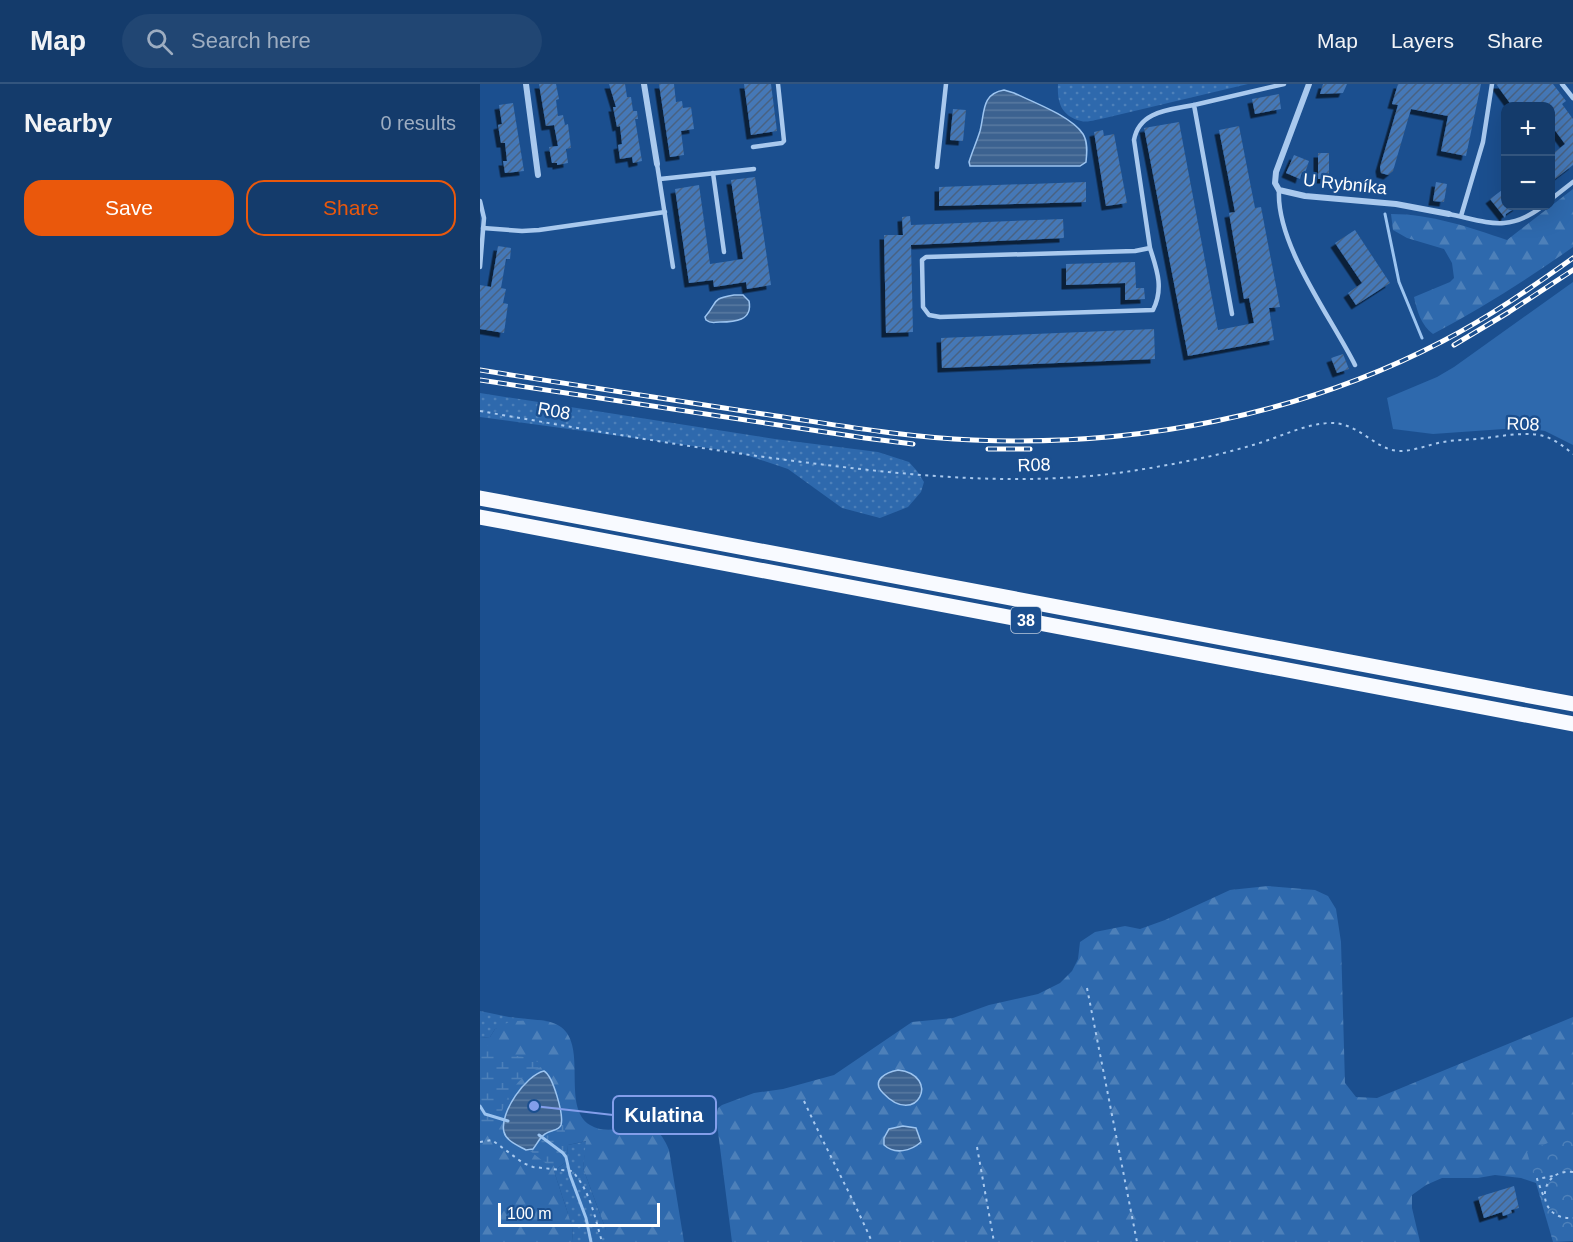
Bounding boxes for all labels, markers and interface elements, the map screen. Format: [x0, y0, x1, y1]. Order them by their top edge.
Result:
search box [122, 14, 542, 68]
text: Map [30, 25, 86, 56]
icon: search [143, 25, 176, 58]
text: Search here [191, 28, 311, 53]
text: Map [1317, 29, 1358, 52]
text: Layers [1391, 29, 1454, 52]
text: Share [1487, 29, 1543, 52]
map controls [1501, 102, 1555, 210]
button: + [1501, 102, 1555, 156]
text: Nearby [24, 108, 112, 138]
text: 0 results [380, 112, 456, 134]
button: − [1501, 156, 1555, 210]
street label: U Rybníka [1302, 170, 1389, 198]
button: Save [24, 180, 234, 236]
button: Share [246, 180, 456, 236]
street label: R08 [536, 398, 572, 424]
street label: R08 [1506, 413, 1540, 435]
street label: R08 [1017, 454, 1051, 476]
road number: 38 [1011, 607, 1041, 633]
callout: Kulatina [613, 1096, 716, 1134]
text: Kulatina [625, 1104, 704, 1126]
scale bar [498, 1200, 660, 1228]
text: 100 m [507, 1205, 551, 1222]

